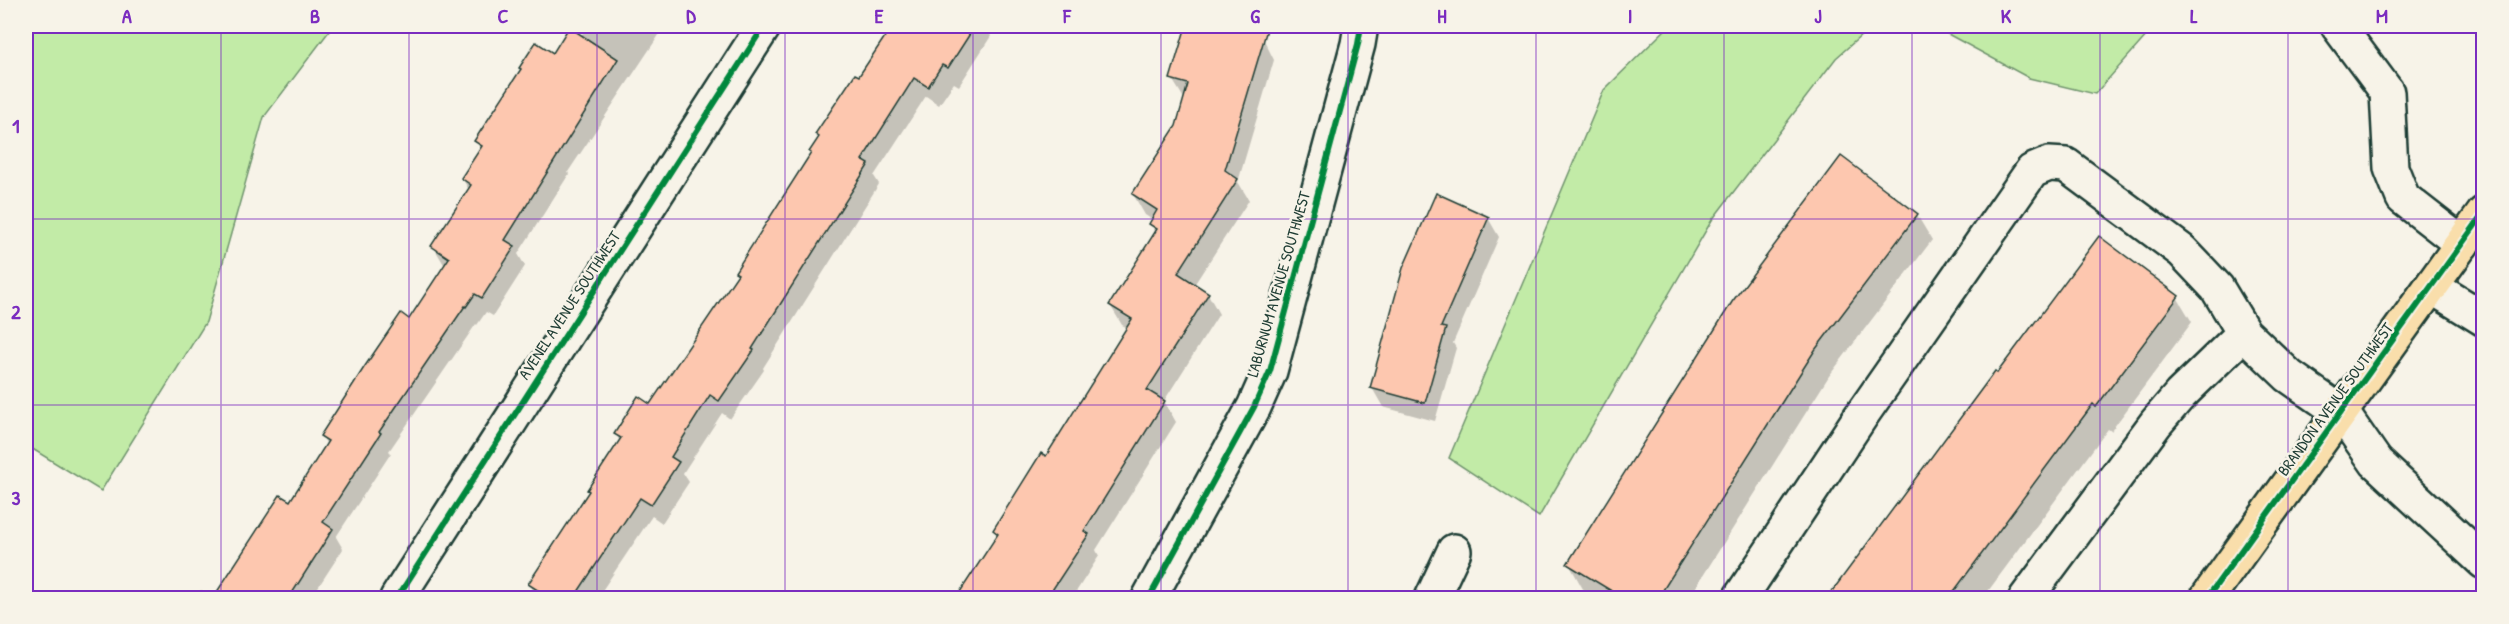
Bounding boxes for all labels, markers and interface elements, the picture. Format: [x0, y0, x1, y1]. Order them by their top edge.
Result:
text: A [122, 2, 132, 29]
text: B [310, 2, 320, 29]
text: C [498, 2, 509, 29]
text: D [686, 2, 696, 29]
text: E [875, 2, 884, 29]
text: F [1062, 2, 1072, 29]
text: G [1250, 2, 1260, 29]
text: H [1437, 2, 1447, 29]
text: I [1628, 2, 1632, 29]
text: J [1814, 2, 1822, 29]
text: K [2001, 2, 2012, 29]
text: L [2190, 2, 2198, 29]
text: M [2376, 2, 2388, 29]
text: 1 [12, 112, 20, 139]
street label: LABURNUM AVENUE SOUTHWEST [1241, 188, 1315, 379]
street label: AVENEL AVENUE SOUTHWEST [513, 226, 626, 383]
text: 2 [11, 298, 21, 325]
street label: BRANDON AVENUE SOUTHWEST [2272, 318, 2398, 480]
text: 3 [12, 484, 21, 511]

